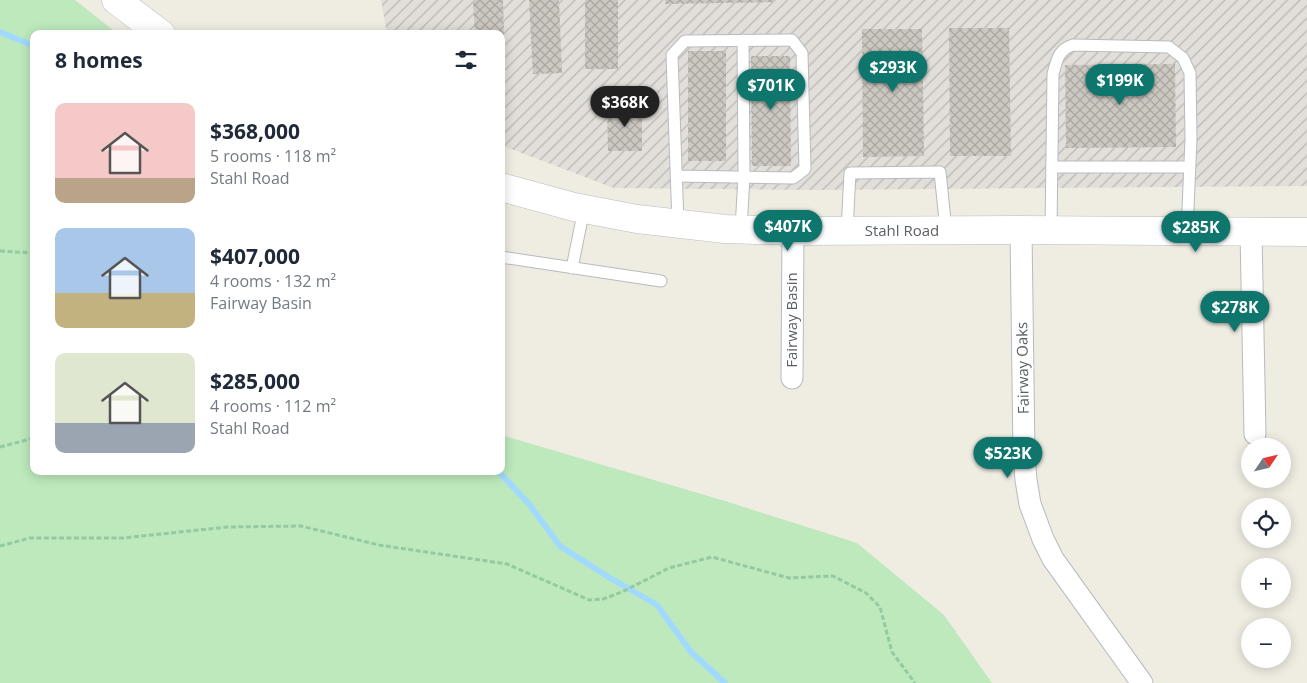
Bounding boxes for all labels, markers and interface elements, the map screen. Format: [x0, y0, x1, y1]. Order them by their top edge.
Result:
text: 8 homes [55, 46, 143, 74]
icon: filters [452, 46, 480, 74]
pin: $293K [858, 51, 928, 93]
text: $293K [869, 56, 917, 78]
pin: $199K [1085, 64, 1155, 106]
pin: $701K [736, 68, 806, 111]
text: $199K [1096, 69, 1144, 91]
text: $701K [747, 74, 795, 96]
pin: $368K [590, 86, 660, 128]
text: $368K [601, 91, 649, 113]
text: $368,000 [210, 117, 300, 145]
icon: home [95, 123, 155, 183]
text: 5 rooms · 118 m² [210, 145, 336, 167]
text: Stahl Road [210, 167, 290, 189]
pin: $407K [753, 210, 823, 252]
pin: $285K [1161, 210, 1231, 253]
text: $407K [764, 215, 812, 237]
text: $285K [1172, 216, 1220, 238]
street label: Stahl Road [865, 220, 939, 240]
text: $407,000 [210, 242, 300, 270]
icon: home [95, 248, 155, 308]
text: 4 rooms · 132 m² [210, 270, 336, 292]
street label: Fairway Basin [781, 272, 801, 368]
pin: $278K [1200, 290, 1270, 333]
text: Fairway Basin [210, 292, 312, 314]
text: $278K [1211, 296, 1259, 318]
street label: Fairway Oaks [1011, 322, 1033, 414]
text: $285,000 [210, 367, 300, 395]
icon: home [95, 373, 155, 433]
text: 4 rooms · 112 m² [210, 395, 336, 417]
text: Stahl Road [210, 417, 290, 439]
pin: $523K [973, 436, 1043, 479]
north arrow [1241, 438, 1291, 488]
map controls [1241, 438, 1291, 668]
text: $523K [984, 442, 1032, 464]
button: locate [1241, 498, 1291, 548]
button: + [1241, 558, 1291, 608]
button: − [1241, 618, 1291, 668]

